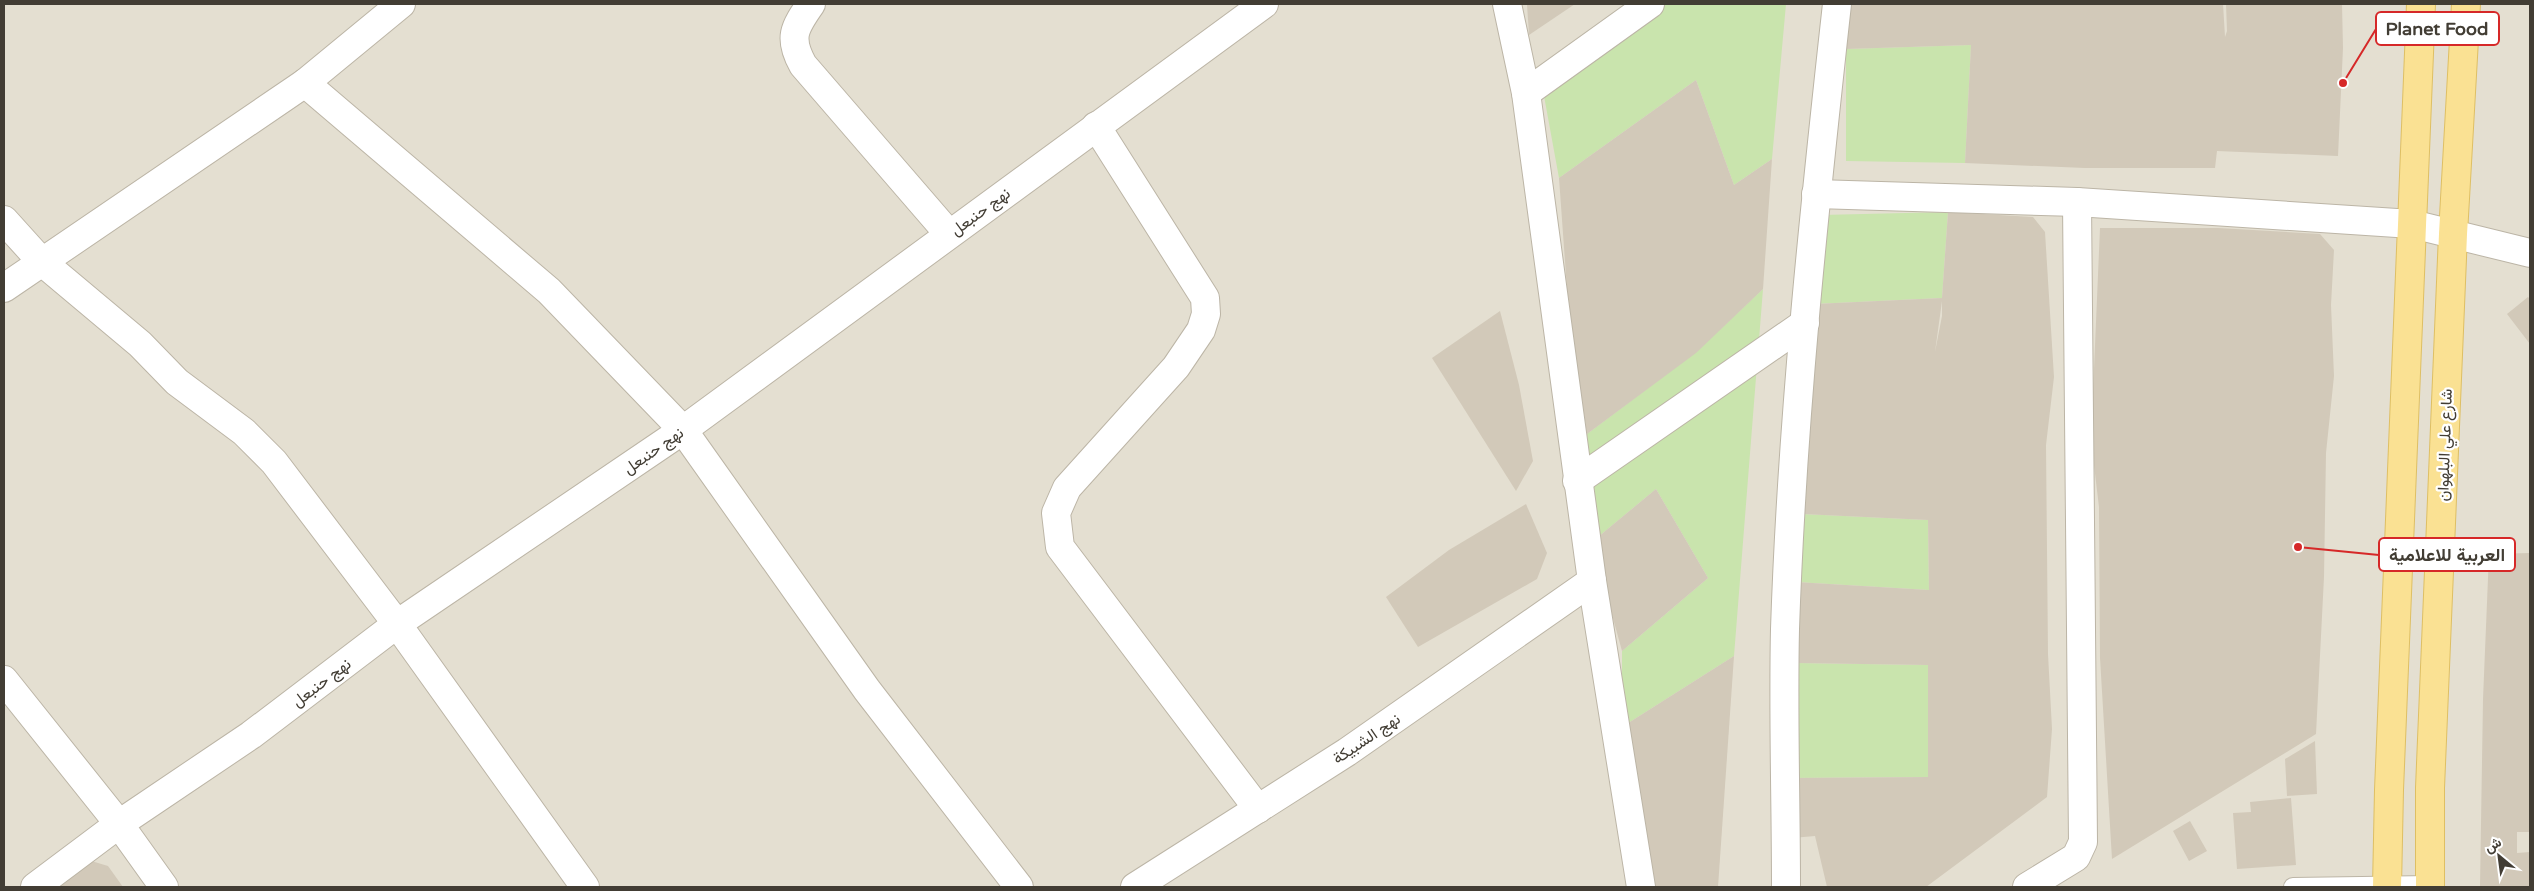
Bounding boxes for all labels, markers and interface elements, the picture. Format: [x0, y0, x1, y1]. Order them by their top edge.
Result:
callout: Planet Food [2376, 12, 2499, 45]
text: Planet Food [2386, 18, 2488, 40]
street label: نهج حنبعل [947, 183, 1015, 241]
street label: شارع علي البلهوان [2433, 388, 2460, 502]
street label: نهج حنبعل [619, 423, 688, 480]
callout: العربية للاعلامية [2379, 538, 2515, 571]
text: العربية للاعلامية [2389, 544, 2505, 566]
street label: نهج حنبعل [288, 654, 356, 712]
street label: نهج الشبيكة [1329, 709, 1405, 770]
north arrow [2474, 831, 2524, 881]
text: ش [2481, 833, 2505, 857]

